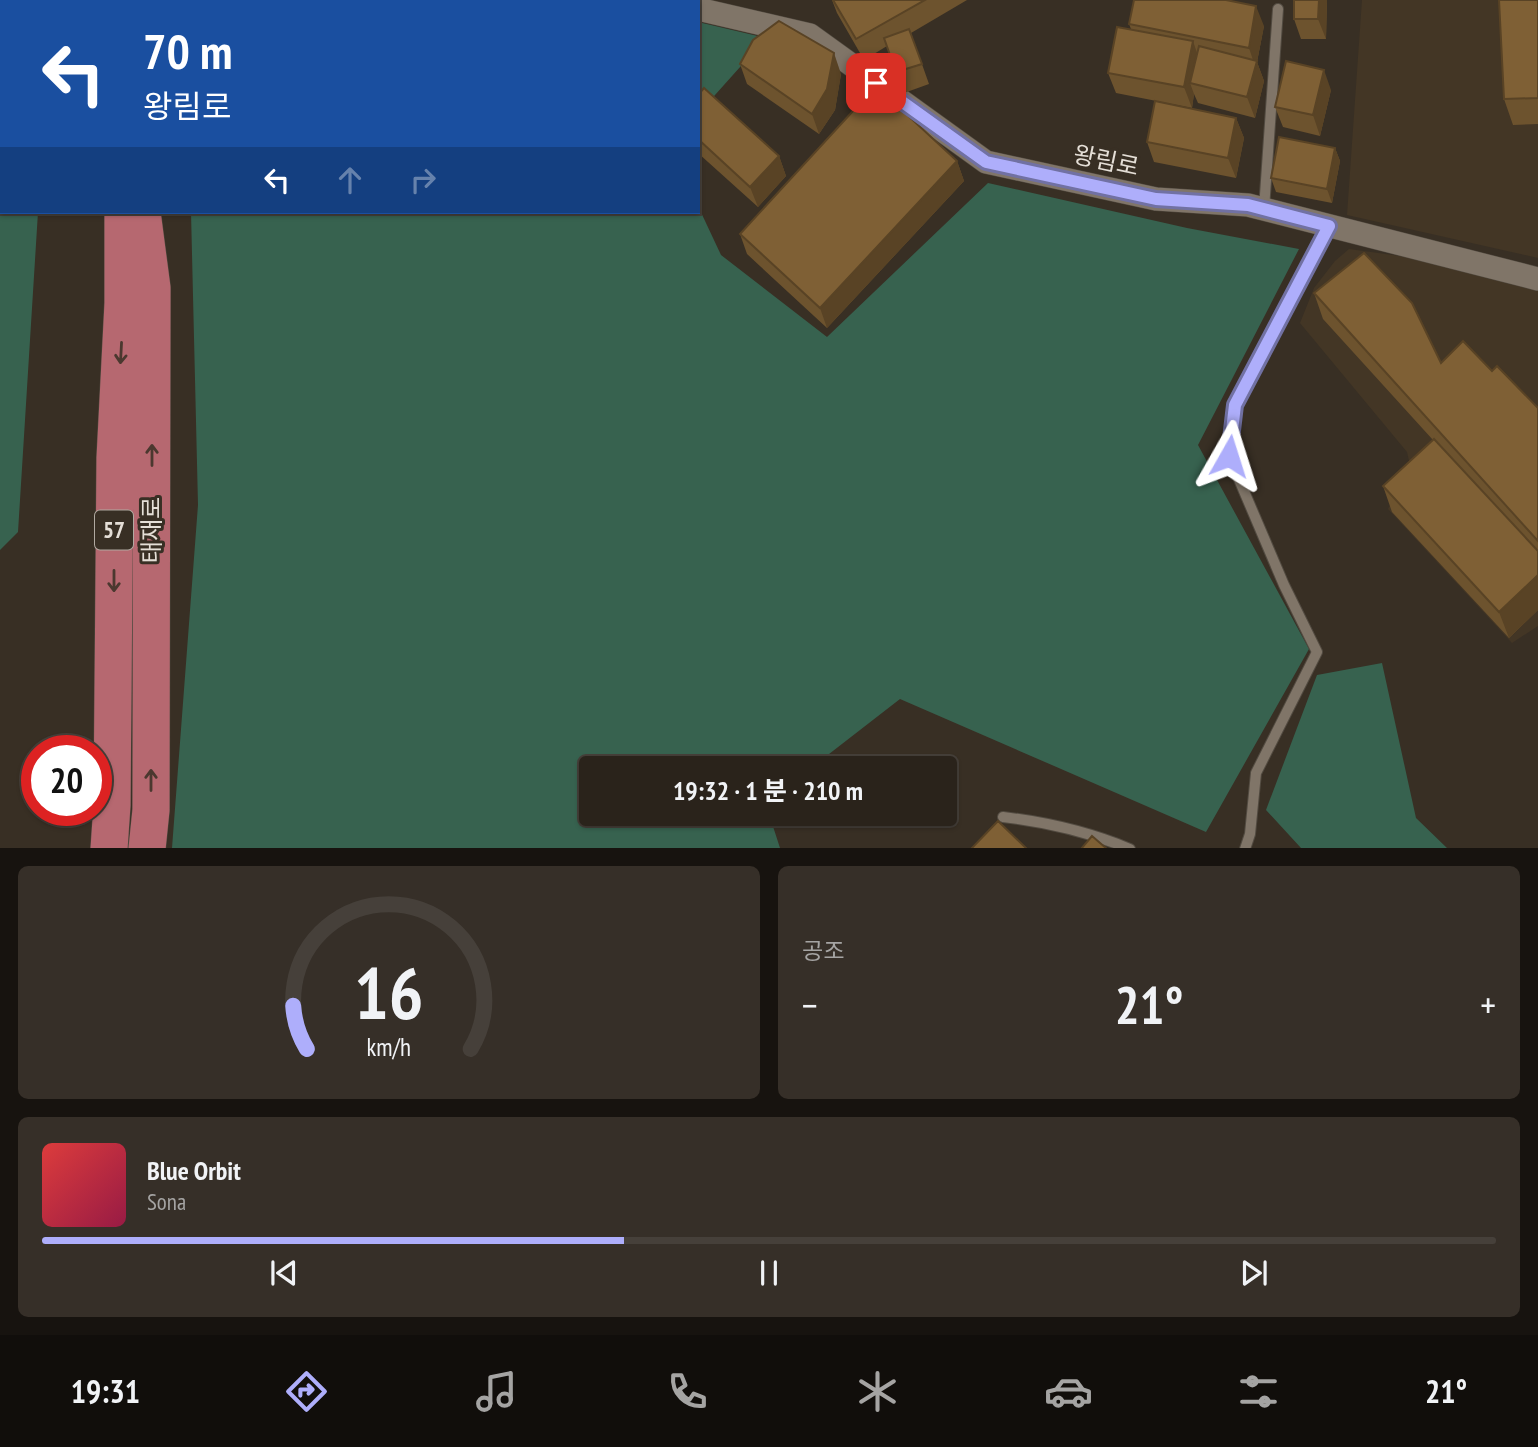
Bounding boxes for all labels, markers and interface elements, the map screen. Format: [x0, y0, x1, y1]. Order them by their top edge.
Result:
text: 70 m [143, 19, 232, 83]
icon: left [28, 28, 119, 119]
pin [846, 53, 906, 113]
icon: arrive [857, 64, 895, 102]
text: 왕림로 [143, 85, 231, 127]
street label: 왕림로 [1070, 138, 1142, 183]
icon: left [258, 161, 296, 199]
icon: ahead [331, 161, 369, 199]
icon: right [404, 161, 442, 199]
one-way arrow [114, 342, 127, 365]
position arrow [1192, 419, 1266, 493]
one-way arrow [145, 444, 159, 467]
street label: 태재로 [136, 497, 167, 563]
road number: 57 [95, 510, 133, 550]
one-way arrow [107, 569, 121, 592]
speed limit sign: 20 [21, 735, 112, 826]
one-way arrow [144, 769, 158, 792]
text: 19:32 · 1 분 · 210 m [673, 774, 863, 807]
text: 공조 [802, 936, 844, 965]
text: 16 [354, 945, 424, 1039]
text: 21° [1115, 971, 1183, 1038]
text: − [802, 980, 818, 1029]
text: + [1480, 980, 1496, 1029]
text: km/h [367, 1030, 411, 1062]
text: Blue Orbit [147, 1154, 241, 1187]
text: Sona [147, 1187, 186, 1216]
icon: previous [265, 1254, 303, 1292]
icon: pause [750, 1254, 788, 1292]
icon: next [1235, 1254, 1273, 1292]
icon: directions [282, 1367, 331, 1416]
icon: music [472, 1367, 521, 1416]
icon: phone [663, 1367, 712, 1416]
icon: climate [853, 1367, 902, 1416]
icon: car [1044, 1367, 1093, 1416]
icon: filters [1234, 1367, 1283, 1416]
text: 19:31 [71, 1370, 140, 1412]
text: 21° [1425, 1370, 1467, 1412]

